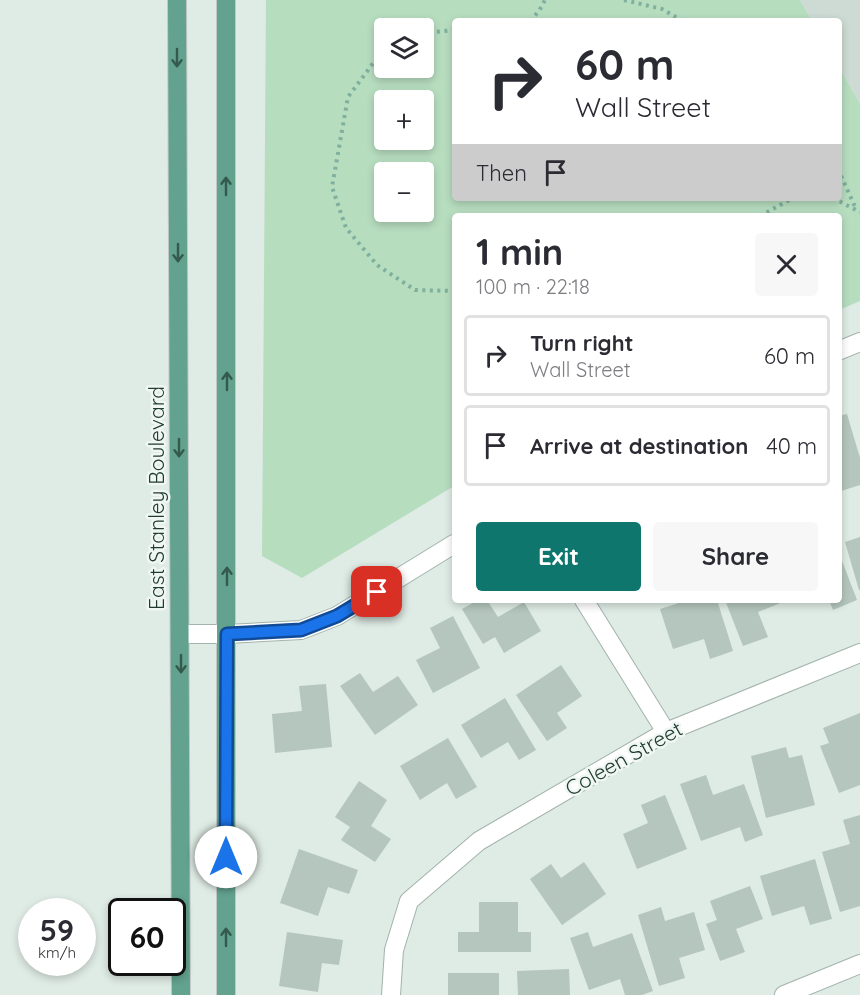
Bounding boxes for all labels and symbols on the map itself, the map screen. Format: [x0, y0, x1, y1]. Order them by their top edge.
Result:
one-way arrow [171, 48, 183, 68]
one-way arrow [220, 176, 232, 196]
one-way arrow [172, 243, 184, 263]
one-way arrow [221, 371, 233, 391]
street label: East Stanley Boulevard [143, 386, 169, 610]
one-way arrow [173, 438, 185, 458]
one-way arrow [221, 566, 233, 586]
pin [351, 566, 402, 617]
one-way arrow [175, 654, 187, 674]
street label: Coleen Street [560, 715, 687, 801]
position arrow [194, 825, 258, 889]
speed limit sign: 60 [108, 898, 186, 976]
one-way arrow [220, 927, 232, 947]

